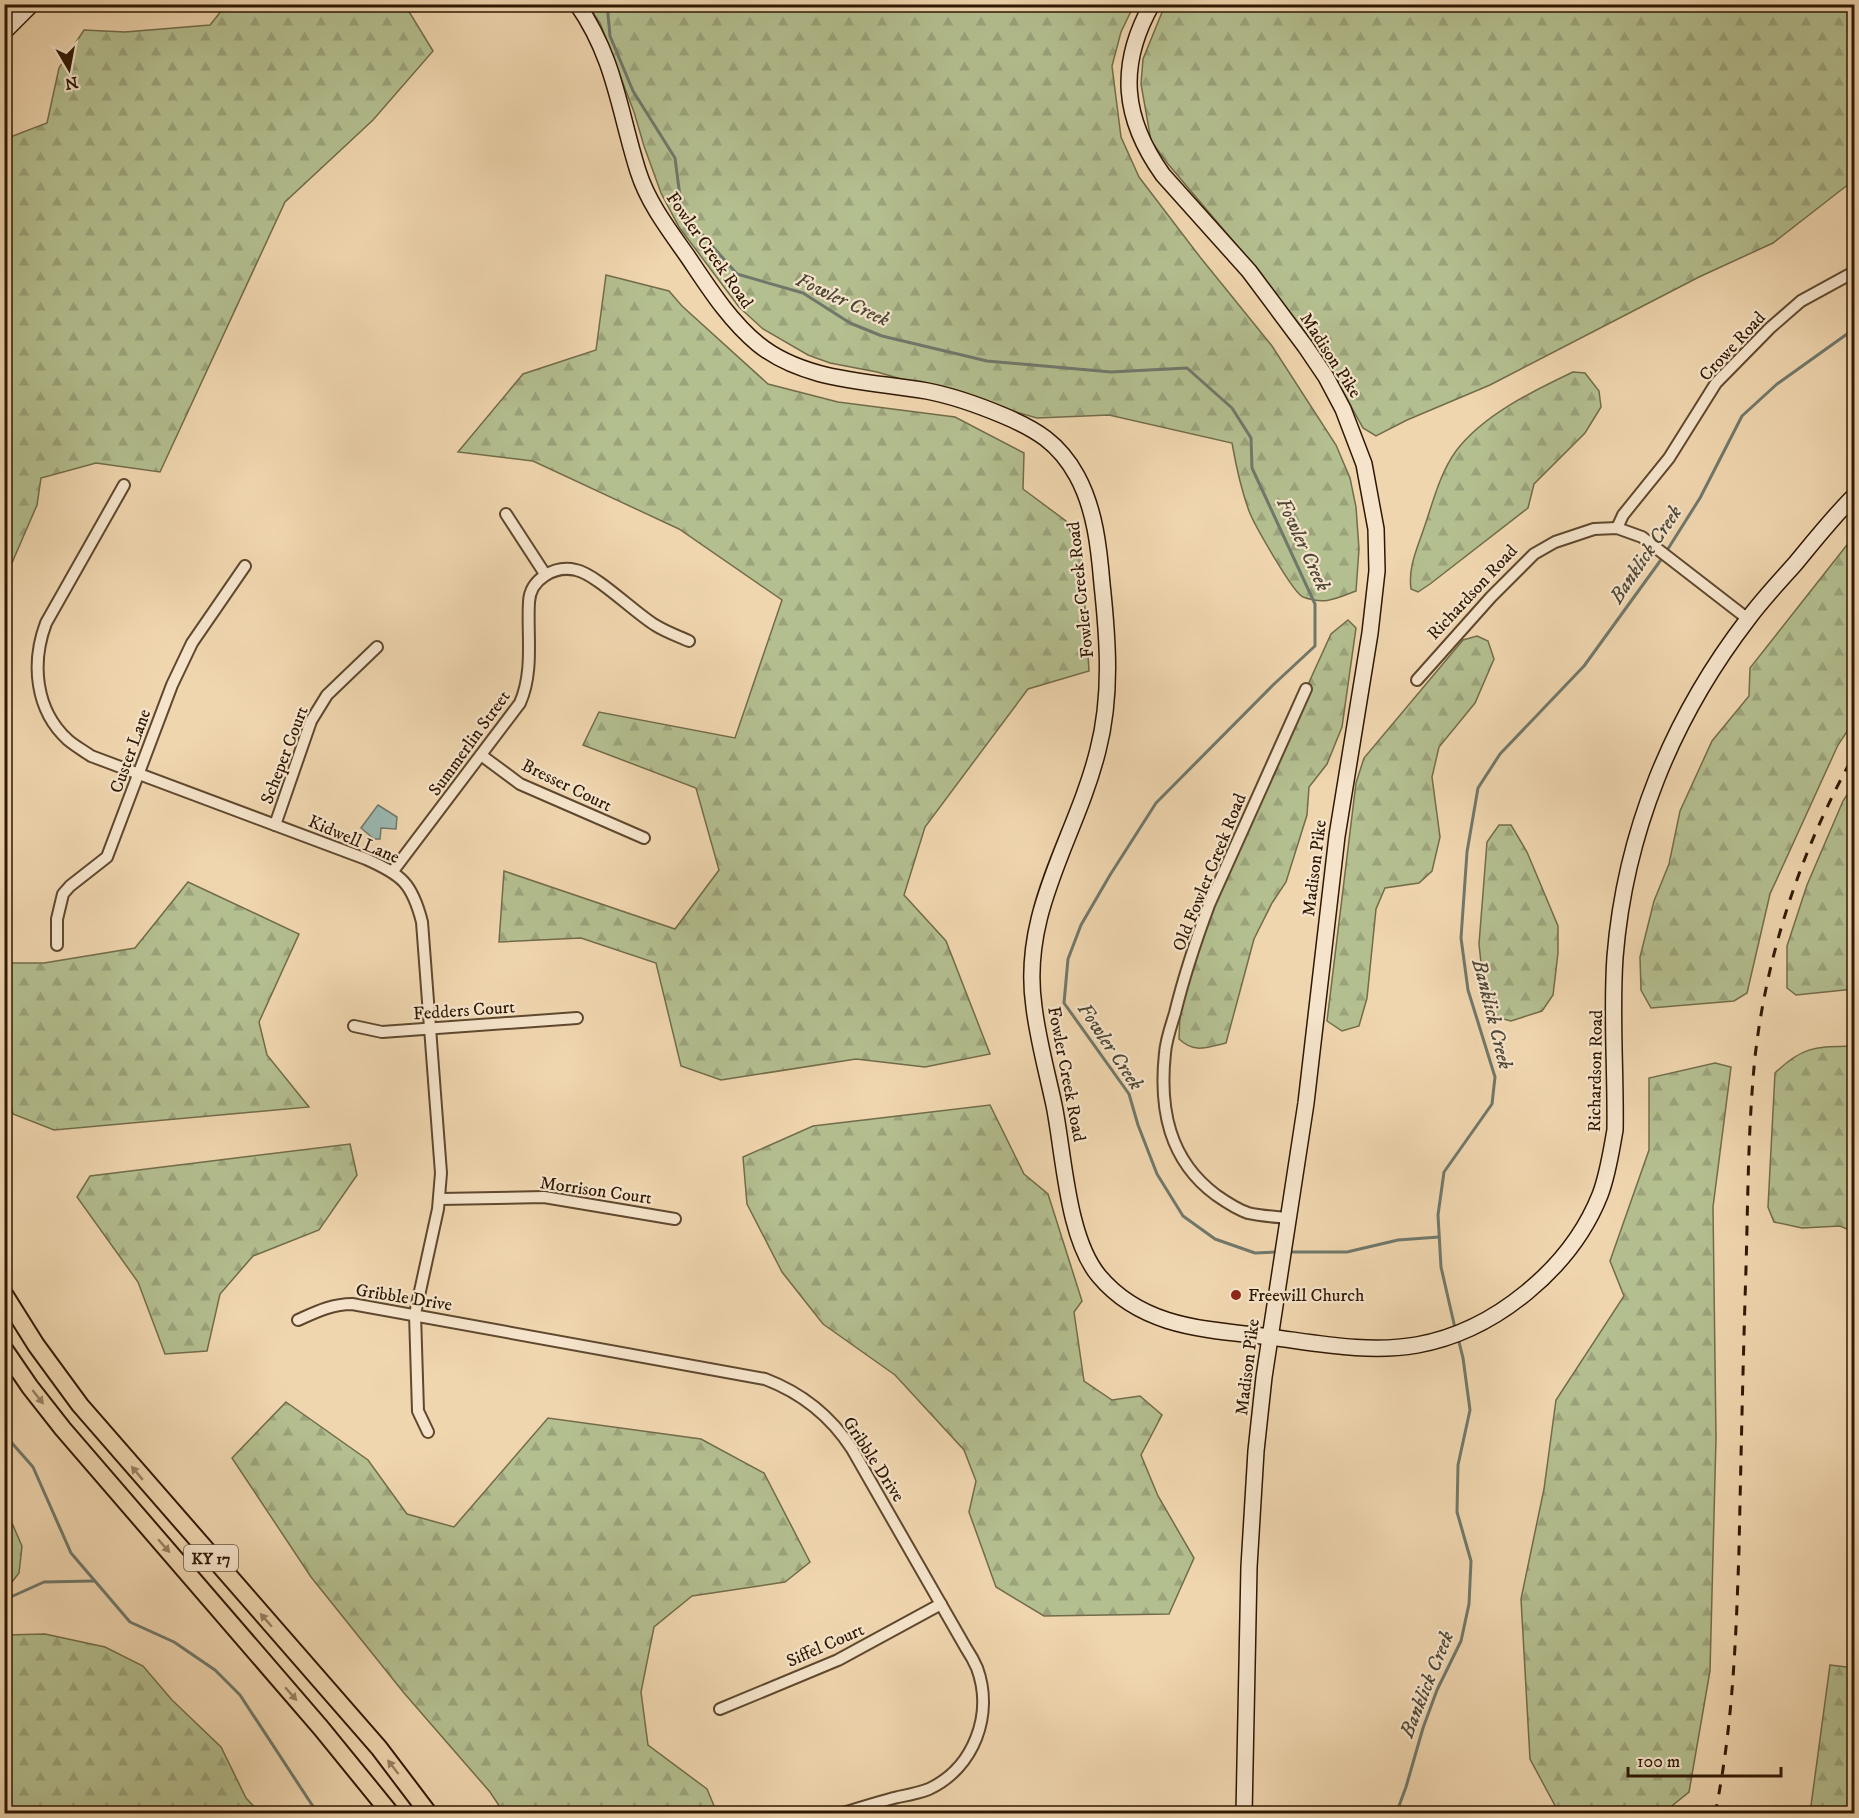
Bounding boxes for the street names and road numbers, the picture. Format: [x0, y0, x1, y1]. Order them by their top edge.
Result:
street label: Fowler Creek Road [661, 188, 758, 313]
street label: Crowe Road [1695, 307, 1771, 386]
street label: Madison Pike [1295, 309, 1366, 402]
street label: Fowler Creek Road [1063, 520, 1099, 659]
street label: Richardson Road [1423, 540, 1523, 645]
street label: Summerlin Street [424, 686, 516, 801]
street label: Scheper Court [256, 703, 314, 807]
street label: Custer Lane [106, 706, 156, 796]
street label: Bresser Court [518, 755, 615, 817]
street label: Old Fowler Creek Road [1168, 790, 1252, 954]
street label: Kidwell Lane [305, 811, 403, 869]
street label: Madison Pike [1298, 819, 1332, 918]
street label: Fedders Court [412, 996, 516, 1026]
street label: Fowler Creek Road [1042, 1005, 1090, 1144]
street label: Richardson Road [1584, 1010, 1608, 1132]
street label: Morrison Court [538, 1172, 653, 1210]
street label: Gribble Drive [354, 1280, 454, 1316]
street label: Madison Pike [1231, 1318, 1265, 1417]
street label: Gribble Drive [837, 1413, 909, 1506]
road number: KY 17 [184, 1545, 238, 1571]
street label: Siffel Court [783, 1619, 868, 1673]

